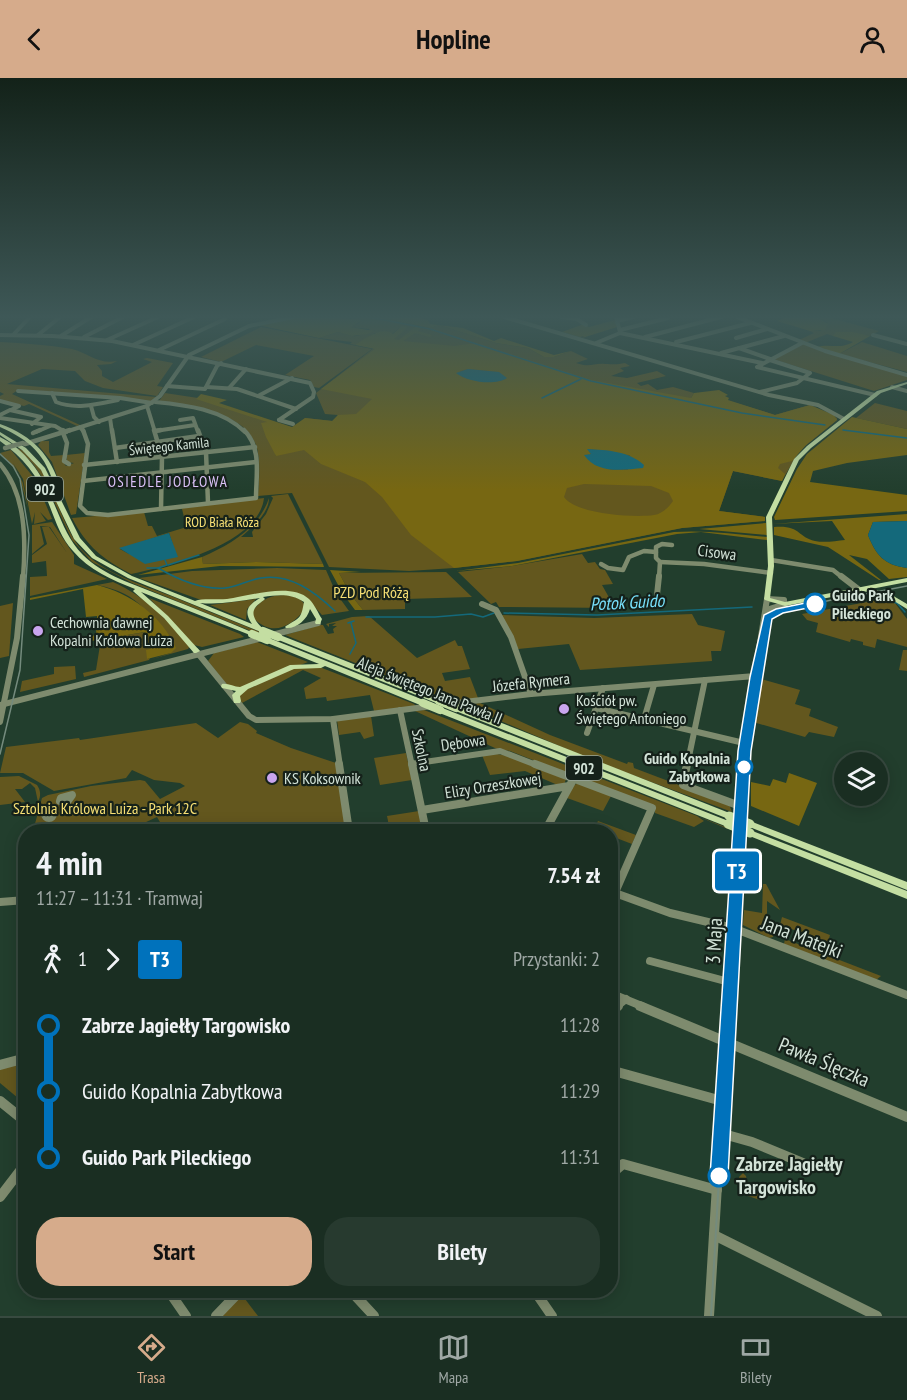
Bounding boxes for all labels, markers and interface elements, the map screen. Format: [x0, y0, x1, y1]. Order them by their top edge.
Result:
text: Hopline [416, 22, 491, 56]
icon: back [18, 23, 51, 56]
icon: person [856, 23, 889, 56]
street label: Świętego Kamila [128, 433, 210, 459]
district label: OSIEDLE JODŁOWA [108, 472, 228, 491]
road number: 902 [27, 477, 63, 501]
park label: ROD Biała Róża [185, 513, 259, 531]
street label: Cisowa [697, 540, 737, 564]
park label: PZD Pod Różą [333, 582, 409, 602]
place label: Guido Park Pileckiego [832, 585, 894, 623]
water label: Potok Guido [589, 589, 666, 615]
marker: Guido Park Pileckiego [804, 593, 826, 615]
place label: Cechownia dawnej Kopalni Królowa Luiza [50, 612, 173, 650]
marker: Cechownia dawnej Kopalni Królowa Luiza [31, 624, 45, 638]
street label: Aleja świętego Jana Pawła II [355, 652, 505, 728]
street label: Józefa Rymera [490, 668, 571, 696]
place label: Kościół pw. Świętego Antoniego [576, 690, 687, 728]
marker: Kościół pw. Świętego Antoniego [557, 702, 571, 716]
street label: Szkolna [408, 727, 436, 773]
street label: Dębowa [440, 729, 486, 755]
place label: Guido Kopalnia Zabytkowa [644, 748, 730, 786]
map controls [834, 752, 888, 806]
button: layers [834, 752, 888, 806]
road number: 902 [566, 756, 602, 780]
marker: Guido Kopalnia Zabytkowa [735, 758, 753, 776]
place label: KS Koksownik [284, 768, 362, 788]
street label: Elizy Orzeszkowej [443, 768, 543, 802]
marker: KS Koksownik [265, 771, 279, 785]
park label: Sztolnia Królowa Luiza - Park 12C [13, 798, 197, 818]
text: 4 min [36, 841, 103, 884]
line badge: T3 [710, 852, 764, 890]
text: T3 [727, 858, 747, 885]
text: 7.54 zł [547, 861, 600, 889]
text: 11:27 – 11:31 · Tramwaj [36, 885, 203, 911]
street label: Jana Matejki [757, 909, 846, 964]
street label: 3 Maja [700, 917, 728, 965]
icon: walk [36, 943, 69, 976]
icon: forward [96, 943, 129, 976]
text: 1 [78, 946, 87, 972]
text: T3 [150, 946, 170, 973]
text: Przystanki: 2 [513, 946, 600, 972]
text: Zabrze Jagiełły Targowisko [82, 1011, 290, 1039]
text: 11:28 [560, 1012, 600, 1038]
street label: Pawła Ślęczka [775, 1031, 873, 1093]
text: Guido Kopalnia Zabytkowa [82, 1077, 283, 1105]
text: 11:29 [560, 1078, 600, 1104]
text: Guido Park Pileckiego [82, 1143, 251, 1171]
text: 11:31 [560, 1144, 600, 1170]
place label: Zabrze Jagiełły Targowisko [736, 1151, 844, 1200]
marker: Zabrze Jagiełły Targowisko [708, 1165, 730, 1187]
button: Start [36, 1217, 312, 1286]
button: Bilety [324, 1217, 600, 1286]
tab: Trasa [135, 1331, 168, 1387]
tab: Mapa [437, 1331, 470, 1387]
tab: Bilety [739, 1331, 772, 1387]

